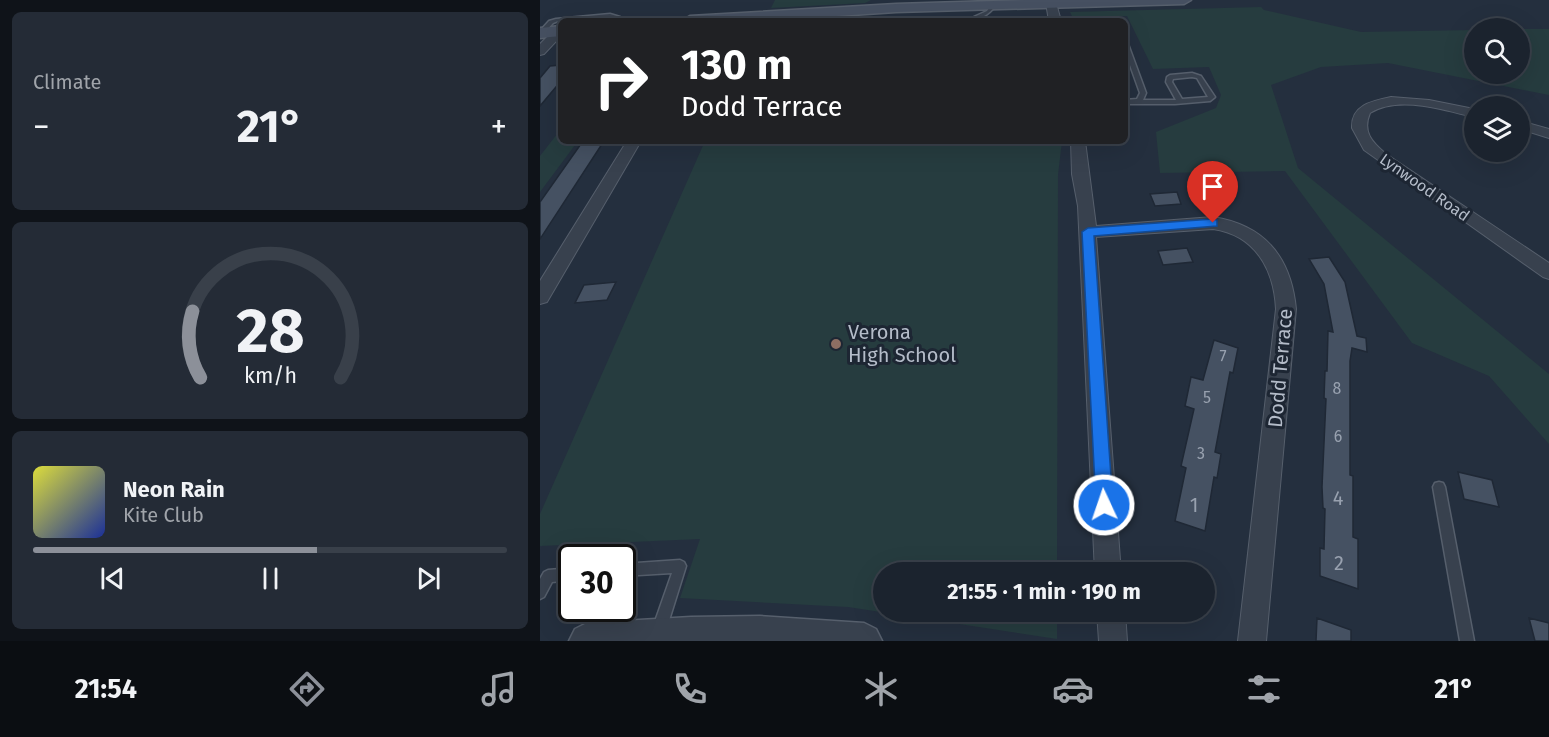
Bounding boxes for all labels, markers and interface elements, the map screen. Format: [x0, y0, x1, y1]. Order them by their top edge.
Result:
map controls [1464, 18, 1530, 162]
button: search [1464, 18, 1530, 84]
text: 130 m [681, 40, 792, 90]
icon: right [582, 42, 660, 120]
text: Climate [33, 70, 101, 94]
text: Dodd Terrace [681, 91, 842, 123]
button: layers [1464, 96, 1530, 162]
text: 21° [237, 100, 303, 154]
text: − [33, 107, 50, 147]
text: + [491, 107, 507, 147]
street label: Lynwood Road [1376, 150, 1473, 225]
pin [1187, 161, 1238, 223]
icon: arrive [1196, 170, 1229, 203]
text: 28 [236, 294, 304, 369]
street label: Dodd Terrace [1263, 307, 1297, 429]
place label: Verona High School [848, 320, 956, 367]
marker: Verona High School [829, 337, 843, 351]
house number: 7 [1219, 347, 1227, 366]
text: km/h [243, 363, 297, 389]
house number: 8 [1333, 379, 1342, 398]
house number: 5 [1203, 388, 1211, 407]
house number: 6 [1334, 427, 1342, 446]
house number: 3 [1197, 444, 1205, 463]
position arrow [1072, 473, 1136, 537]
text: Neon Rain [123, 476, 225, 503]
house number: 4 [1333, 486, 1344, 510]
house number: 1 [1190, 493, 1198, 517]
text: Kite Club [123, 503, 204, 527]
speed limit sign: 30 [558, 544, 636, 622]
house number: 2 [1334, 551, 1344, 575]
icon: previous [96, 562, 129, 595]
icon: pause [254, 562, 287, 595]
icon: next [412, 562, 445, 595]
text: 21:55 · 1 min · 190 m [947, 578, 1141, 605]
icon: directions [286, 668, 328, 710]
icon: music [478, 668, 520, 710]
icon: phone [669, 668, 711, 710]
icon: climate [860, 668, 902, 710]
icon: car [1052, 668, 1094, 710]
icon: filters [1243, 668, 1285, 710]
text: 21:54 [75, 673, 137, 705]
text: 21° [1434, 673, 1474, 705]

